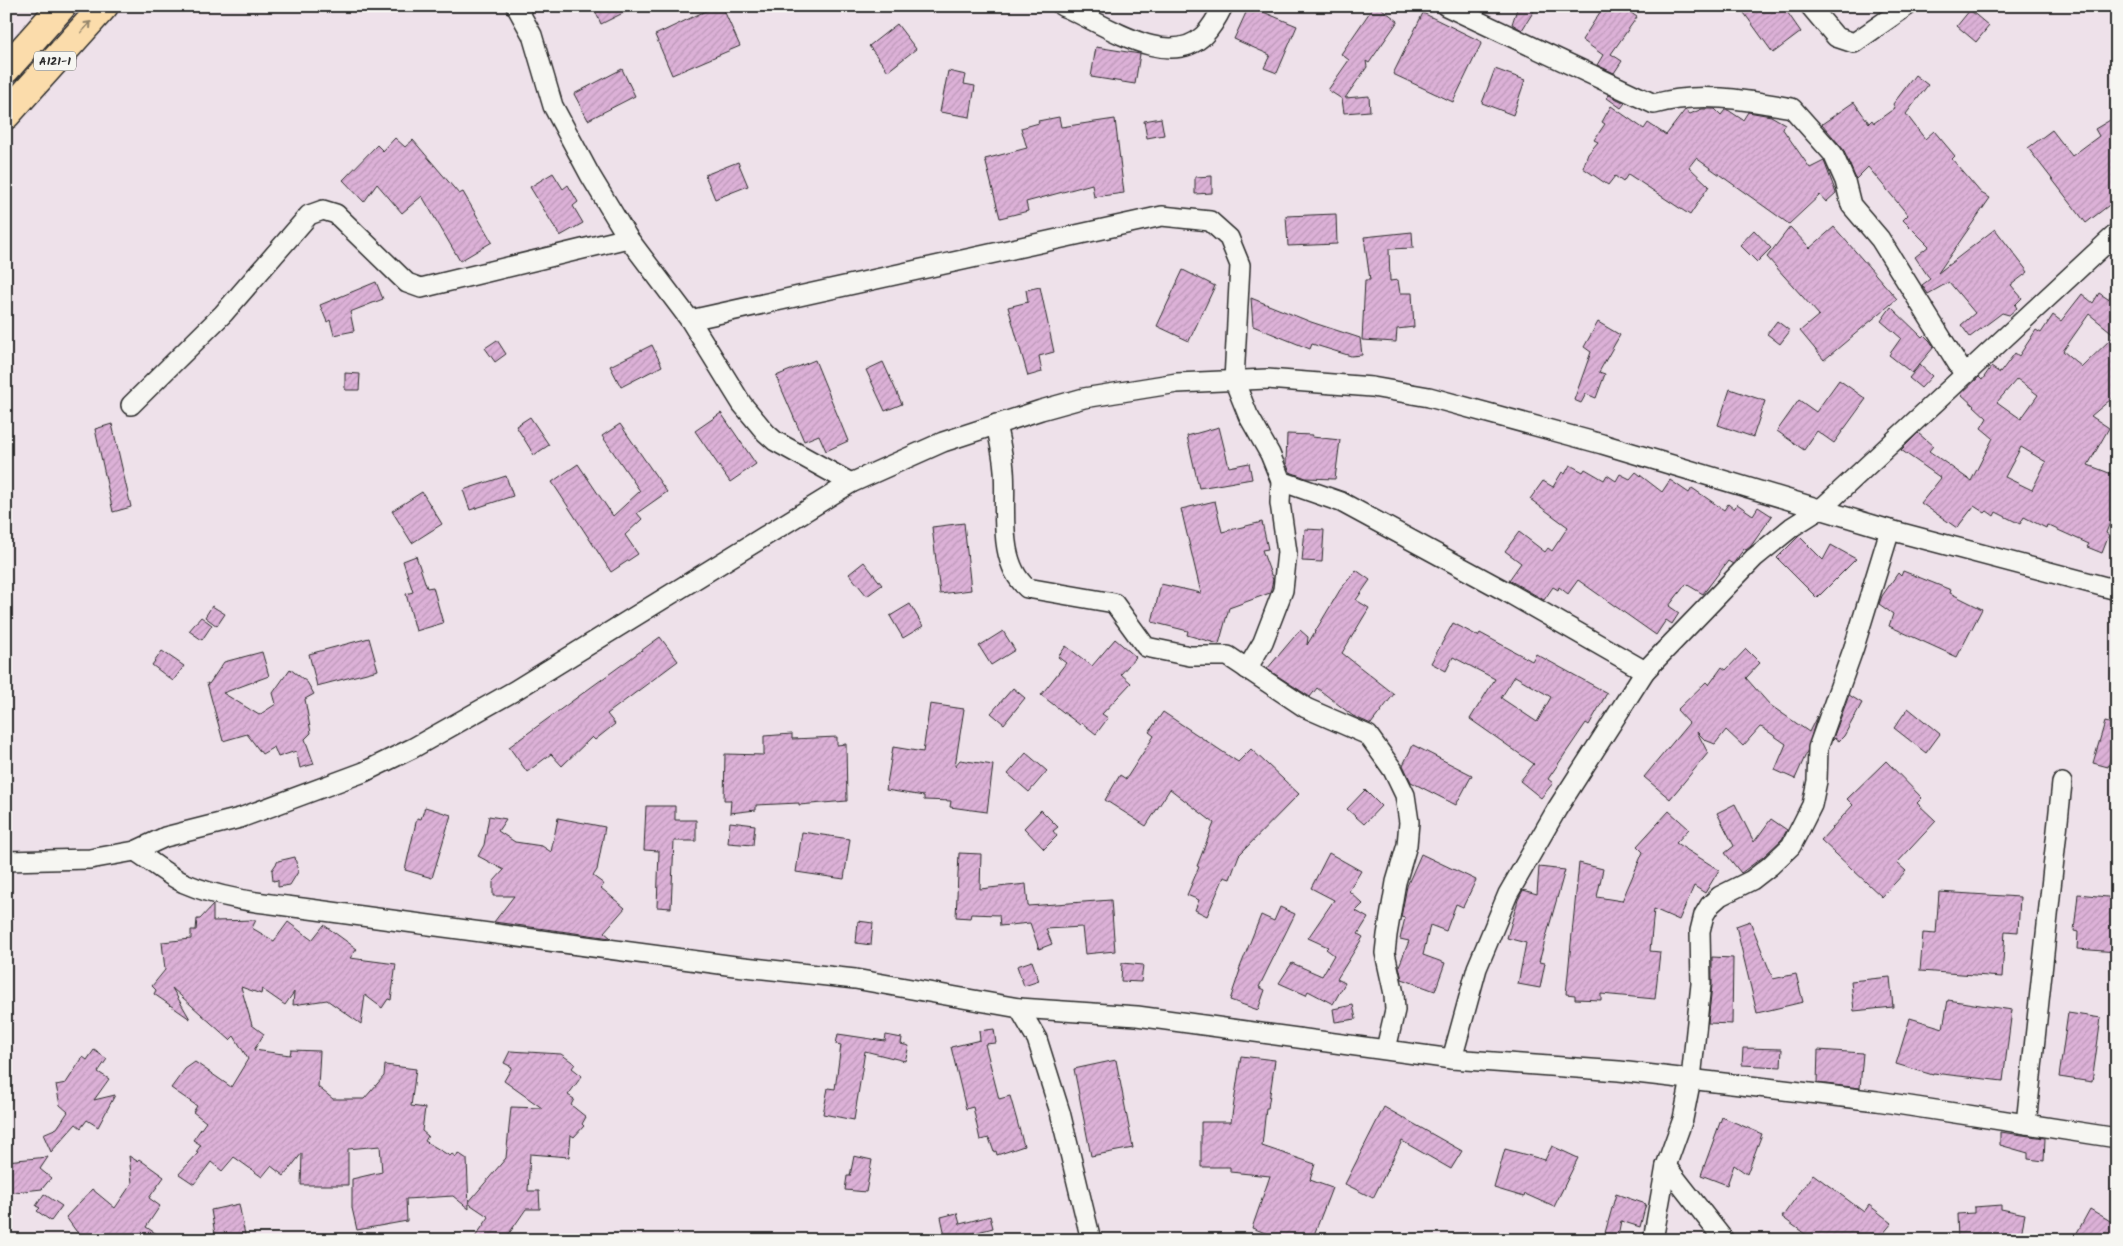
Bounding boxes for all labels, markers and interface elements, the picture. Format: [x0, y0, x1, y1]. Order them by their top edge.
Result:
one-way arrow [80, 20, 92, 33]
road number: A121-1 [34, 51, 76, 70]

